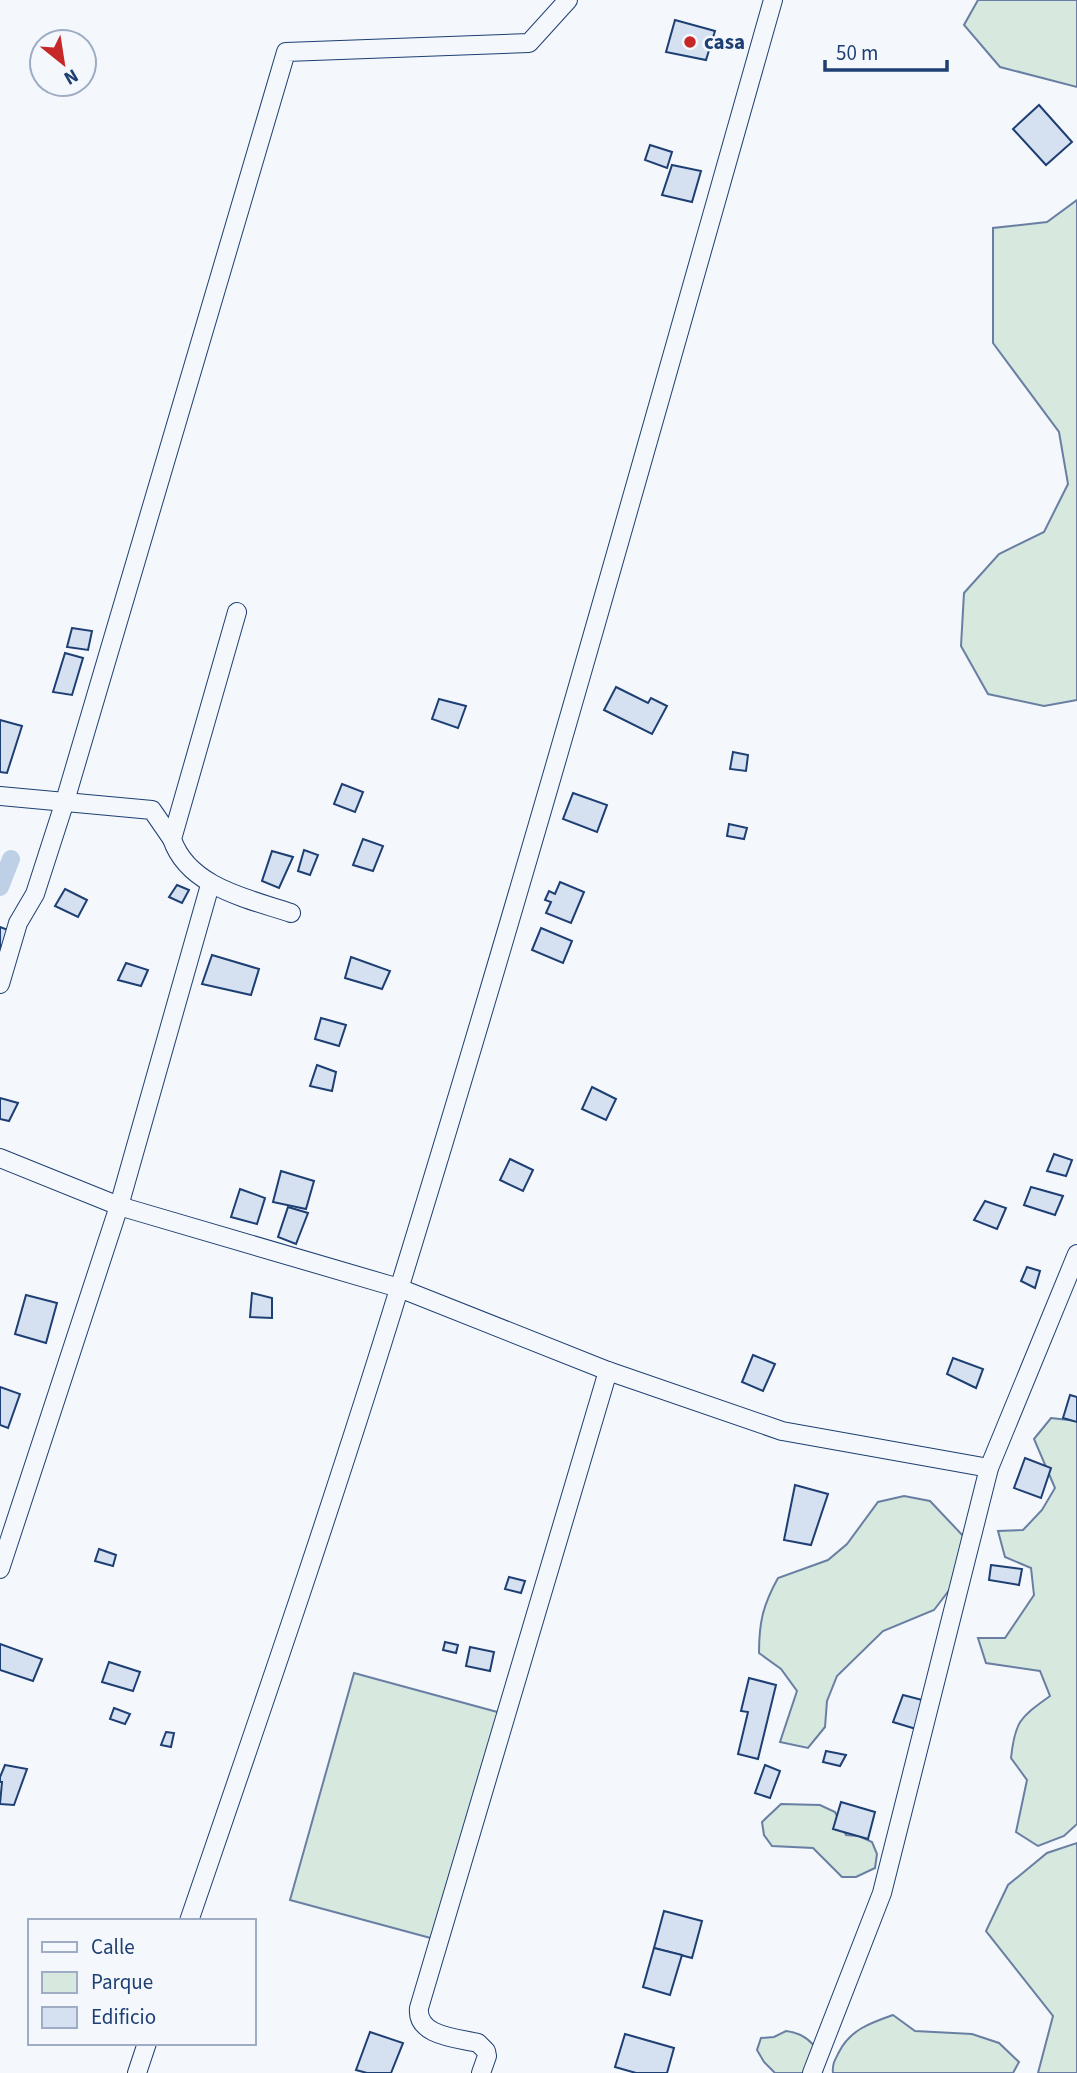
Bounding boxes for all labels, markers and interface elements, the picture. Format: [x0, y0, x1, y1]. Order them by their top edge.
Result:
place label: casa [704, 27, 745, 57]
north arrow [28, 28, 98, 98]
scale bar [825, 28, 948, 72]
marker: casa [682, 34, 698, 50]
text: 50 m [836, 38, 878, 68]
text: N [59, 62, 83, 91]
legend [28, 1919, 256, 2045]
text: Calle [91, 1932, 135, 1962]
text: Parque [91, 1967, 153, 1997]
text: Edificio [91, 2002, 156, 2032]

